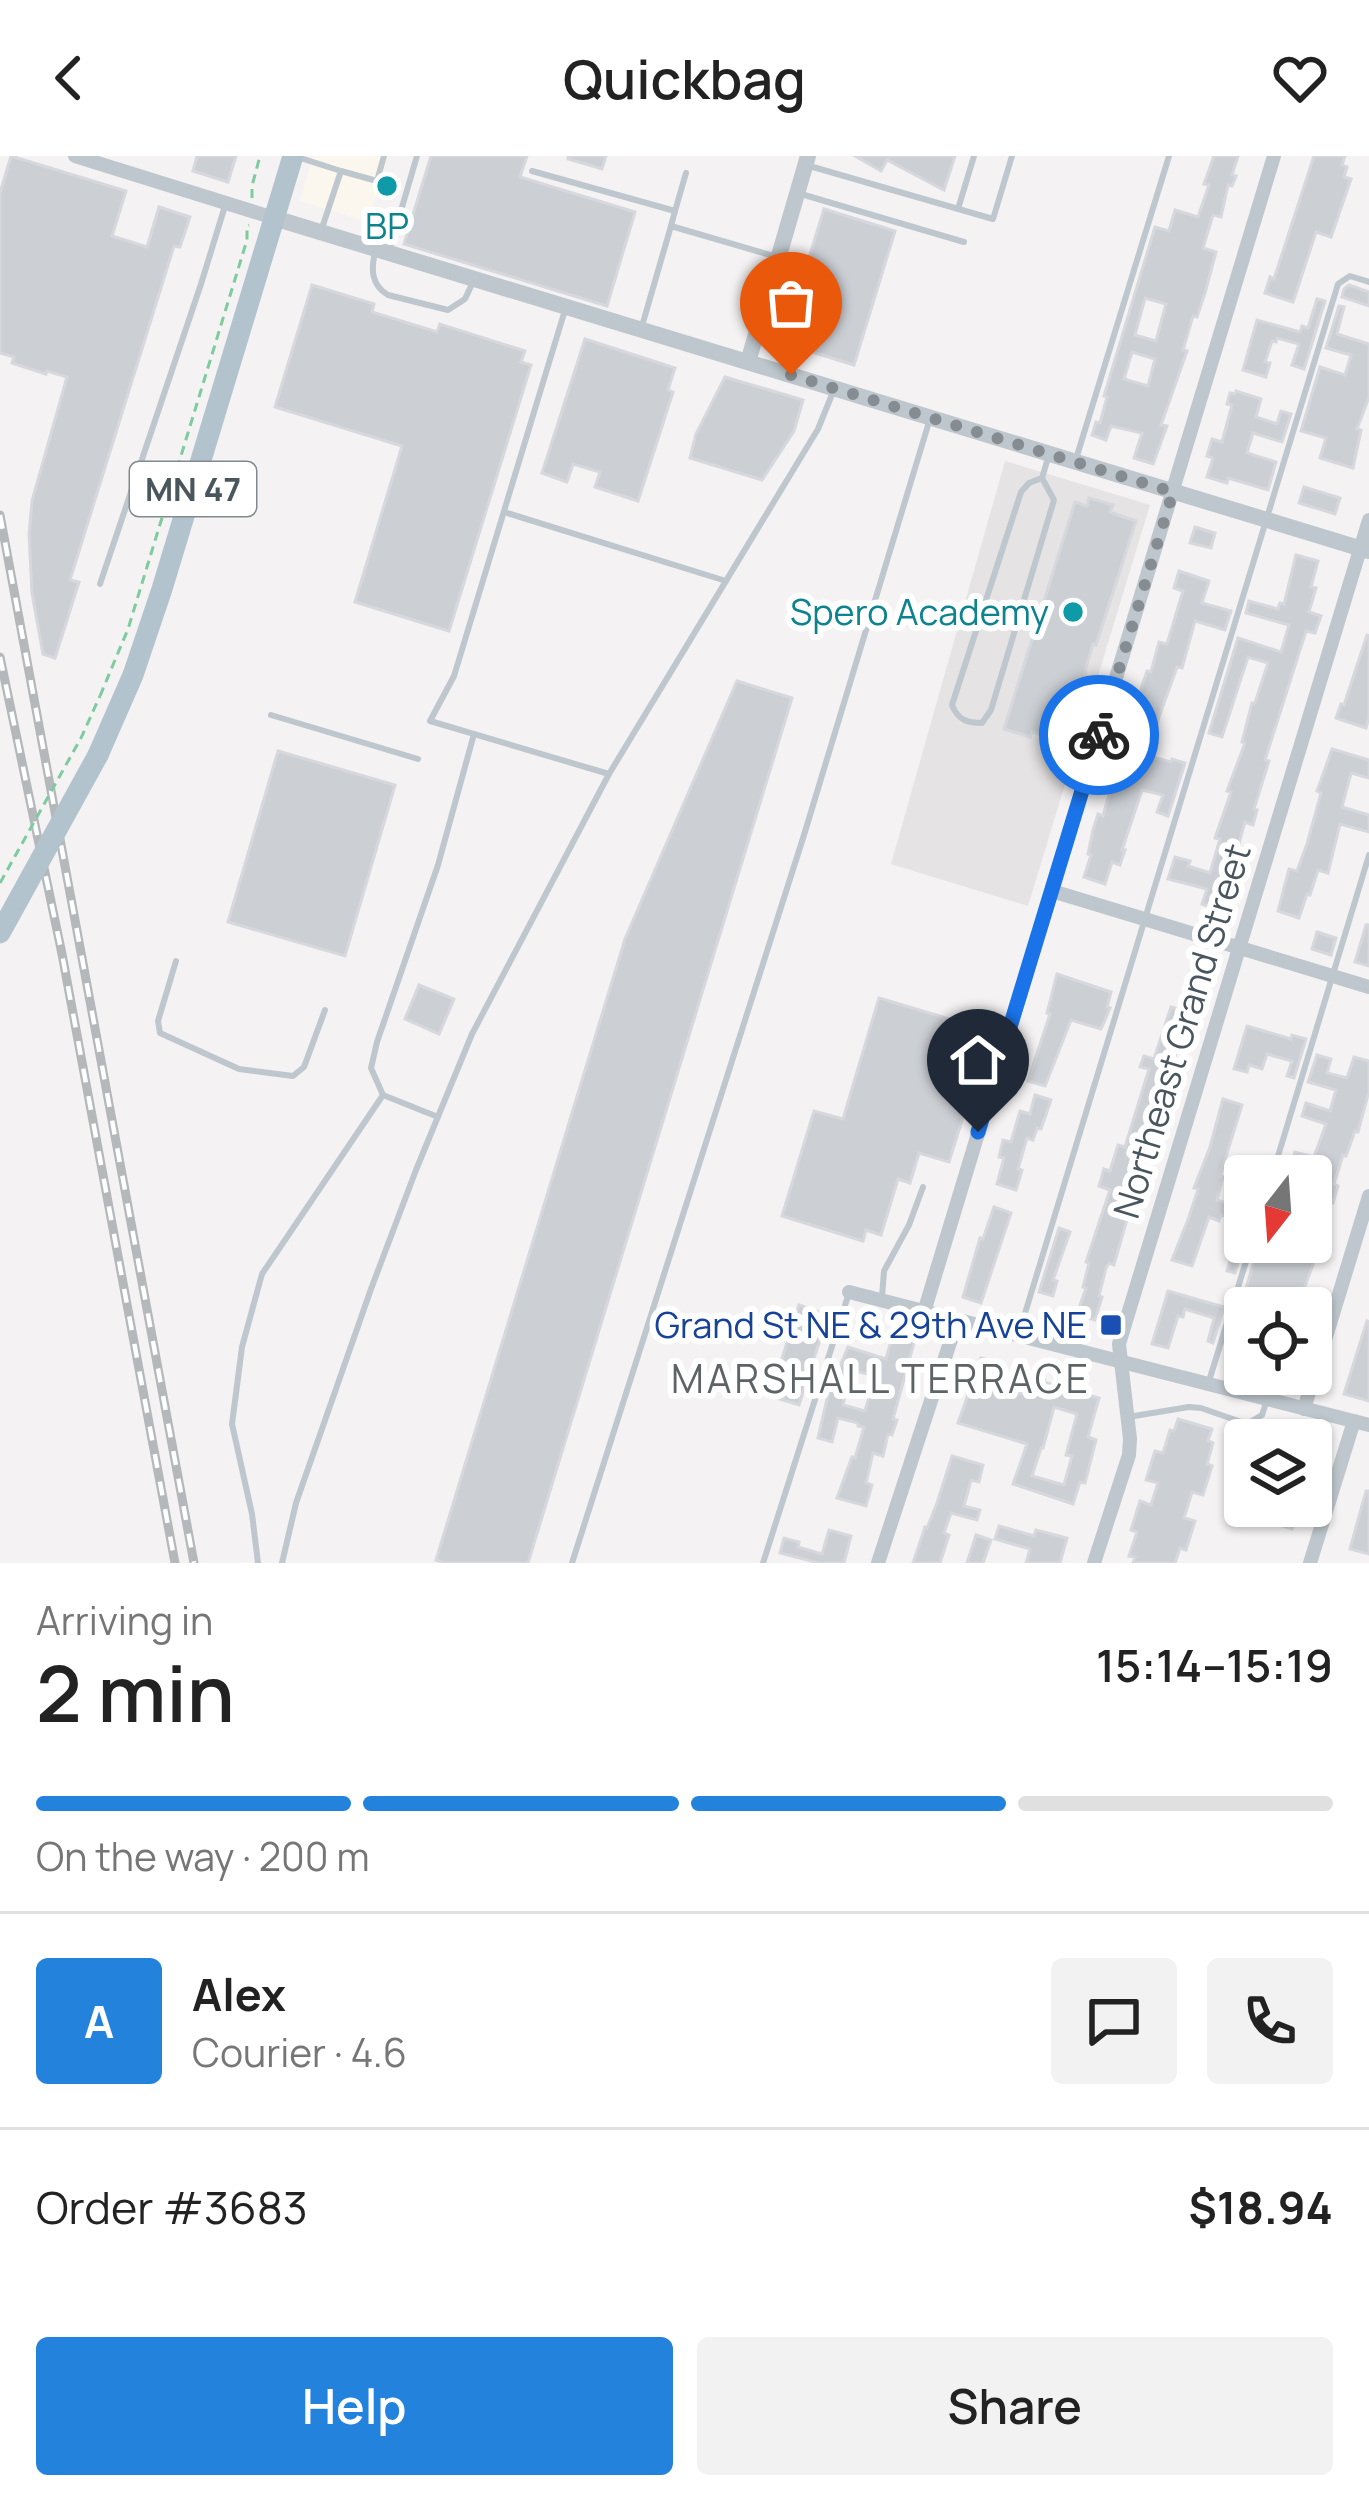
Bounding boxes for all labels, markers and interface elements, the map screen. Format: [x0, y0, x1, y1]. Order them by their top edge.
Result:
text: Quickbag [563, 41, 806, 115]
icon: back [36, 45, 102, 111]
icon: heart [1267, 45, 1333, 111]
marker: BP [374, 173, 400, 199]
place label: BP [365, 201, 409, 250]
pin [740, 252, 842, 375]
icon: bag [758, 270, 824, 336]
road number: MN 47 [130, 462, 256, 516]
place label: Spero Academy [790, 587, 1049, 636]
marker: Spero Academy [1060, 599, 1086, 625]
courier [1039, 675, 1159, 795]
icon: bike [1066, 702, 1132, 768]
street label: Northeast Grand Street [1101, 838, 1262, 1224]
pin [927, 1009, 1029, 1132]
icon: home [945, 1027, 1011, 1093]
north arrow [1224, 1155, 1332, 1263]
map controls [1224, 1155, 1332, 1527]
button: locate [1224, 1287, 1332, 1395]
place label: Grand St NE & 29th Ave NE [655, 1300, 1087, 1349]
marker: Grand St NE & 29th Ave NE [1098, 1312, 1124, 1338]
district label: MARSHALL TERRACE [671, 1351, 1091, 1405]
button: layers [1224, 1419, 1332, 1527]
text: Arriving in [36, 1593, 213, 1647]
text: 15:14–15:19 [1096, 1634, 1333, 1696]
text: 2 min [36, 1639, 235, 1745]
text: On the way · 200 m [36, 1829, 370, 1883]
button: chat [1051, 1958, 1177, 2084]
button: phone [1207, 1958, 1333, 2084]
text: Alex [192, 1963, 286, 2025]
text: A [84, 1990, 114, 2052]
text: Courier · 4.6 [192, 2025, 407, 2079]
text: Order #3683 [36, 2176, 308, 2238]
text: $18.94 [1188, 2176, 1333, 2238]
button: Help [36, 2337, 673, 2475]
button: Share [697, 2337, 1333, 2475]

